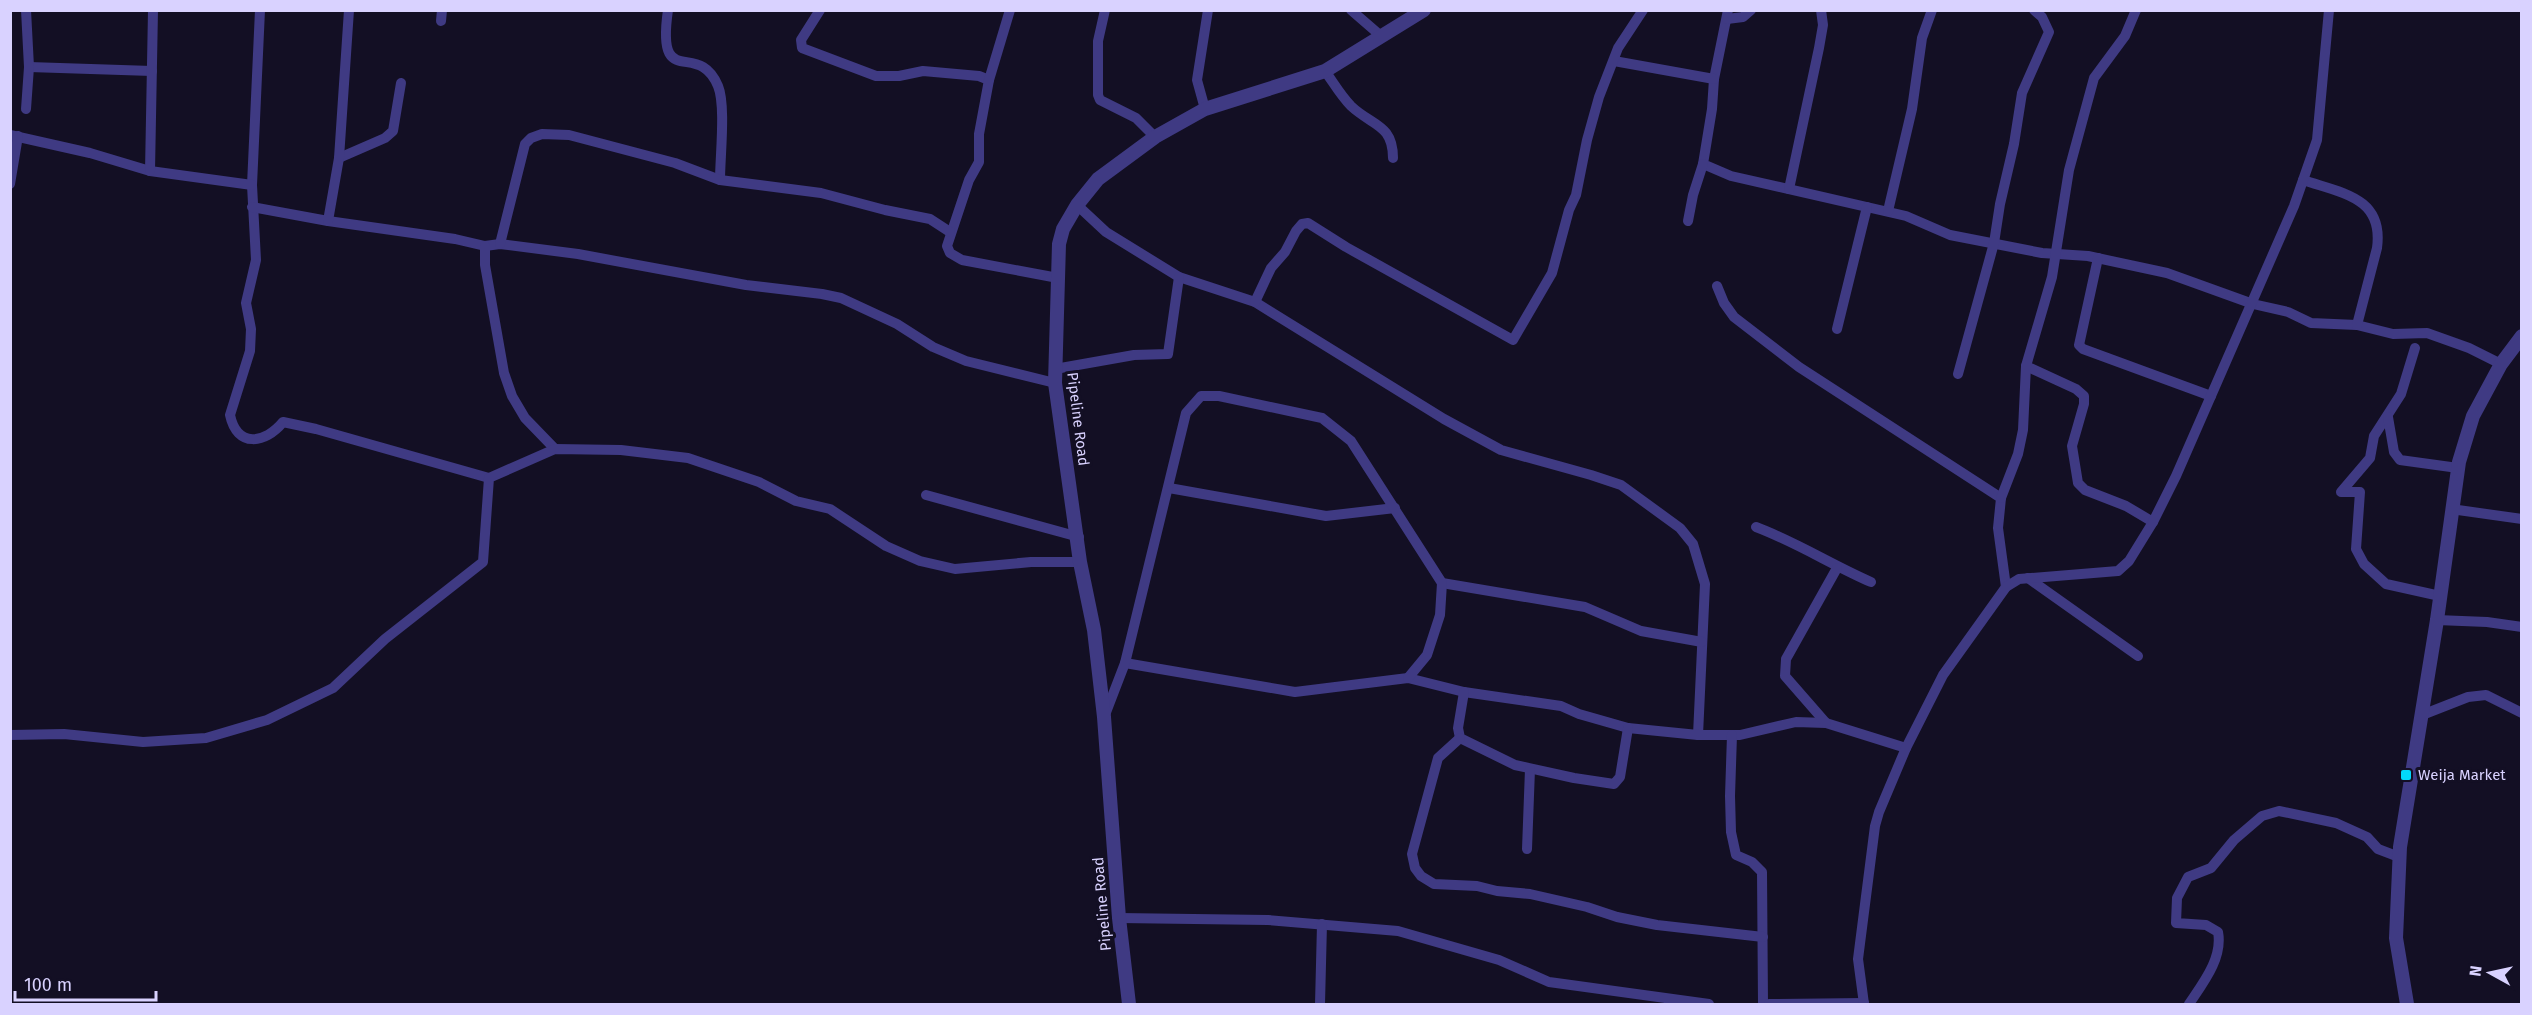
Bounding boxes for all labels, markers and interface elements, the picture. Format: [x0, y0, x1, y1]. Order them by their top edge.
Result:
street label: Pipeline Road [1063, 371, 1093, 467]
place label: Weija Market [2418, 766, 2506, 784]
marker: Weija Market [2399, 768, 2413, 782]
street label: Pipeline Road [1089, 856, 1115, 952]
north arrow [2460, 943, 2520, 1003]
scale bar [15, 964, 156, 1002]
text: N [2465, 964, 2486, 978]
text: 100 m [24, 974, 72, 996]

